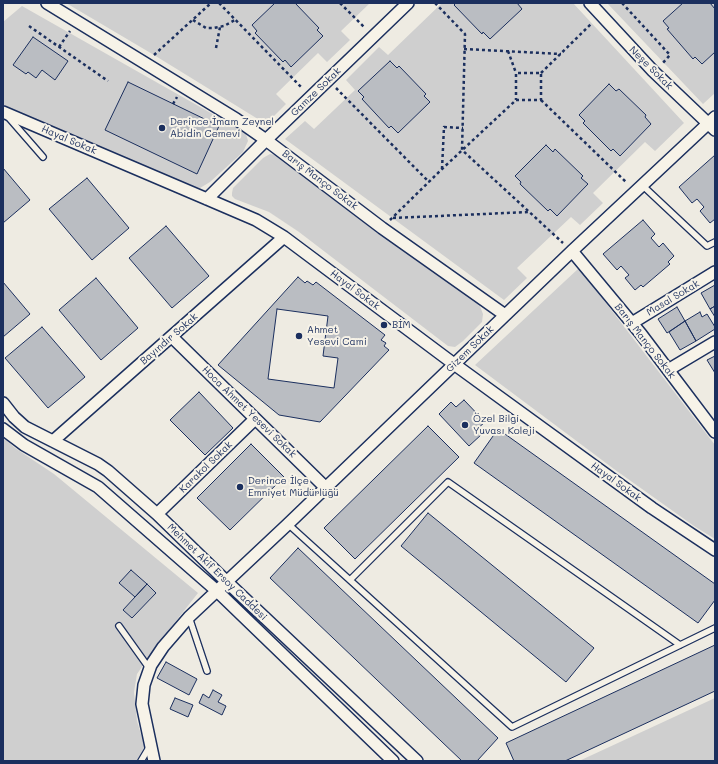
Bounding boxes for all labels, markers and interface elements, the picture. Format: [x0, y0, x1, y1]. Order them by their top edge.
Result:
street label: Neşe Sokak [627, 44, 675, 92]
street label: Gamze Sokak [288, 65, 344, 119]
place label: Derince İmam Zeynel Abidin Cemevi [170, 116, 274, 140]
street label: Hayal Sokak [40, 123, 98, 157]
marker: Derince İmam Zeynel Abidin Cemevi [157, 123, 167, 133]
street label: Barış Manço Sokak [280, 148, 360, 212]
street label: Hayal Sokak [328, 267, 382, 313]
street label: Masal Sokak [644, 278, 702, 318]
street label: Barış Manço Sokak [612, 301, 678, 381]
street label: Bayındır Sokak [138, 311, 200, 367]
place label: BİM [392, 319, 411, 331]
marker: BİM [379, 320, 389, 330]
street label: Gizem Sokak [444, 323, 496, 375]
place label: Ahmet Yesevi Cami [307, 324, 367, 348]
marker: Ahmet Yesevi Cami [294, 331, 304, 341]
street label: Hoca Ahmet Yesevi Sokak [199, 364, 299, 460]
place label: Özel Bilgi Yuvası Koleji [473, 413, 535, 436]
marker: Özel Bilgi Yuvası Koleji [460, 420, 470, 430]
street label: Karakol Sokak [177, 439, 235, 495]
street label: Hayal Sokak [589, 460, 643, 504]
place label: Derince İlçe Emniyet Müdürlüğü [248, 475, 339, 498]
marker: Derince İlçe Emniyet Müdürlüğü [235, 482, 245, 492]
street label: Mehmet Akif Ersoy Caddesi [165, 521, 269, 623]

